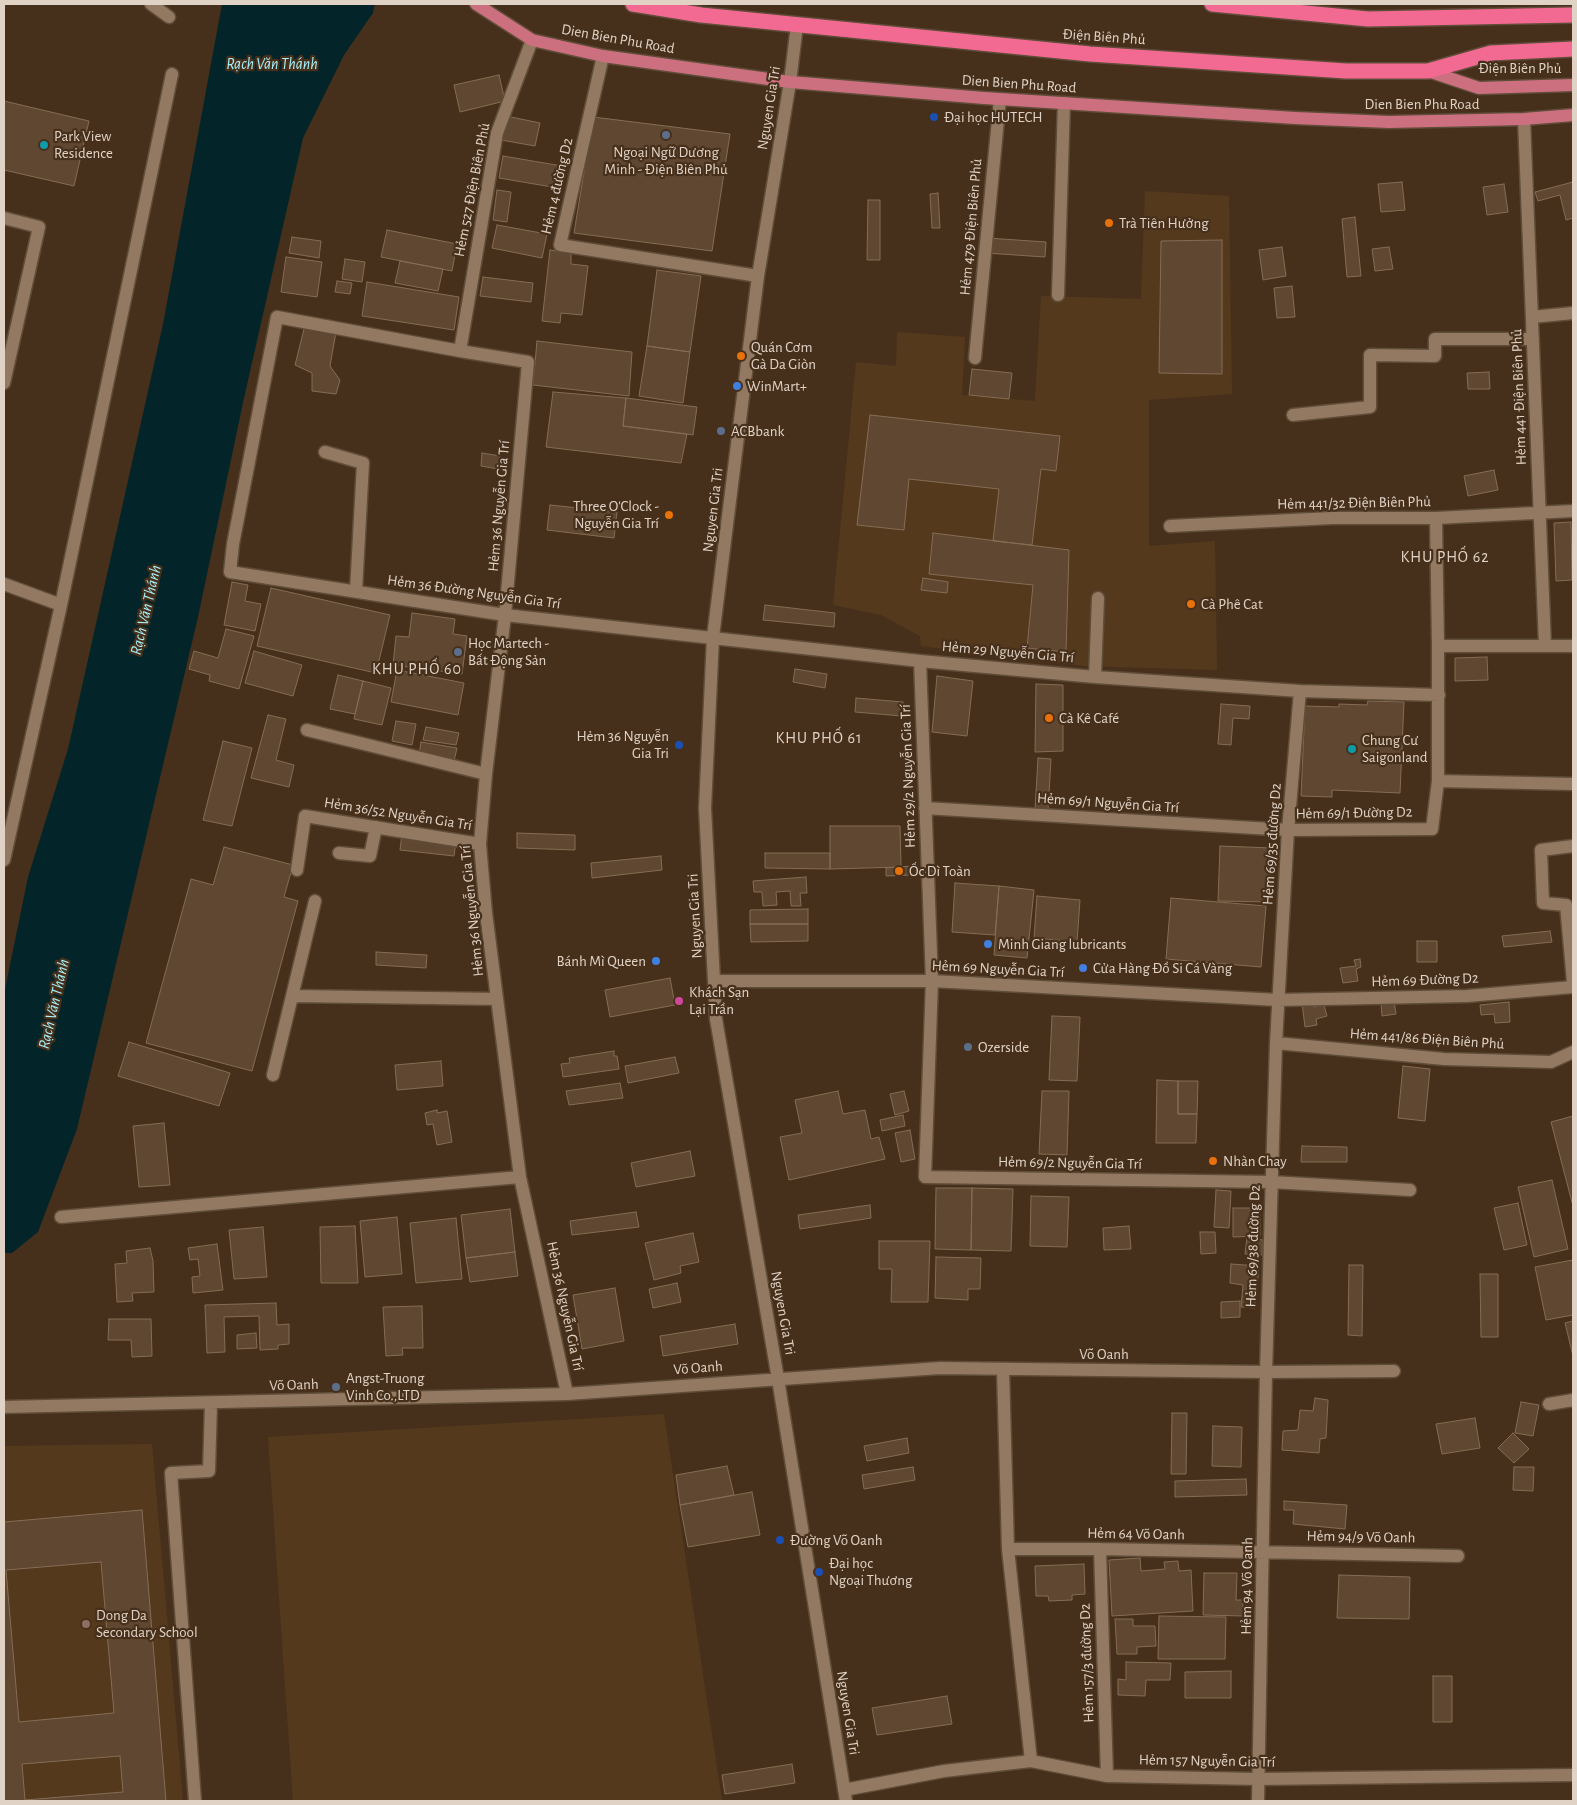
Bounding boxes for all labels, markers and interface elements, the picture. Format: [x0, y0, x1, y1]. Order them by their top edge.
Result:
street label: Dien Bien Phu Road [560, 20, 676, 58]
street label: Điện Biên Phủ [1062, 25, 1146, 49]
water label: Rạch Văn Thánh [226, 54, 318, 74]
street label: Điện Biên Phủ [1479, 59, 1561, 77]
street label: Nguyen Gia Tri [753, 65, 785, 151]
street label: Dien Bien Phu Road [961, 71, 1077, 97]
street label: Dien Bien Phu Road [1365, 95, 1479, 113]
place label: Đại học HUTECH [944, 108, 1043, 126]
marker: Đại học HUTECH [928, 111, 940, 123]
street label: Hẻm 527 Điện Biên Phủ [450, 122, 494, 258]
place label: Park View Residence [54, 127, 113, 162]
marker: Ngoại Ngữ Dương Minh - Điện Biên Phủ [660, 129, 672, 141]
street label: Hẻm 4 đường D2 [537, 136, 577, 236]
marker: Park View Residence [38, 139, 50, 151]
place label: Ngoại Ngữ Dương Minh - Điện Biên Phủ [604, 143, 728, 178]
street label: Hẻm 479 Điện Biên Phủ [956, 158, 986, 296]
place label: Trà Tiên Hưởng [1119, 214, 1208, 232]
marker: Trà Tiên Hưởng [1103, 217, 1115, 229]
street label: Hẻm 441 Điện Biên Phủ [1508, 329, 1530, 465]
place label: Quán Cơm Gà Da Giòn [751, 338, 816, 373]
marker: Quán Cơm Gà Da Giòn [735, 350, 747, 362]
place label: WinMart+ [747, 377, 807, 395]
marker: WinMart+ [731, 380, 743, 392]
place label: ACBbank [731, 422, 784, 440]
marker: ACBbank [715, 425, 727, 437]
street label: Hẻm 36 Nguyễn Gia Trí [484, 440, 514, 572]
street label: Nguyen Gia Tri [699, 467, 727, 553]
street label: Hẻm 441/32 Điện Biên Phủ [1277, 493, 1431, 513]
place label: Three O'Clock - Nguyễn Gia Trí [573, 497, 659, 532]
marker: Three O'Clock - Nguyễn Gia Trí [663, 509, 675, 521]
district label: KHU PHỐ 62 [1399, 547, 1491, 567]
water label: Rạch Văn Thánh [126, 563, 166, 657]
street label: Hẻm 36 Đường Nguyễn Gia Trí [386, 571, 562, 613]
place label: Cà Phê Cat [1201, 595, 1263, 613]
marker: Cà Phê Cat [1185, 598, 1197, 610]
place label: Học Martech - Bất Động Sản [468, 634, 549, 669]
street label: Hẻm 29 Nguyễn Gia Trí [941, 637, 1075, 667]
marker: Học Martech - Bất Động Sản [452, 646, 464, 658]
district label: KHU PHỐ 60 [371, 659, 463, 679]
street label: Hẻm 29/2 Nguyễn Gia Trí [896, 704, 920, 848]
place label: Cà Kê Café [1059, 709, 1119, 727]
marker: Cà Kê Café [1043, 712, 1055, 724]
place label: Hẻm 36 Nguyễn Gia Tri [576, 727, 669, 762]
district label: KHU PHỐ 61 [774, 728, 864, 748]
place label: Chung Cư Saigonland [1362, 731, 1428, 766]
marker: Hẻm 36 Nguyễn Gia Tri [673, 739, 685, 751]
marker: Chung Cư Saigonland [1346, 743, 1358, 755]
street label: Hẻm 69/35 đường D2 [1259, 783, 1285, 905]
street label: Hẻm 69/1 Nguyễn Gia Trí [1036, 789, 1180, 817]
street label: Hẻm 36/52 Nguyễn Gia Trí [323, 793, 473, 835]
street label: Hẻm 69/1 Đường D2 [1295, 803, 1413, 823]
street label: Hẻm 36 Nguyễn Gia Trí [456, 844, 488, 978]
place label: Ốc Dì Toàn [909, 862, 971, 880]
marker: Ốc Dì Toàn [893, 865, 905, 877]
street label: Nguyen Gia Tri [684, 873, 706, 959]
place label: Minh Giang lubricants [998, 935, 1126, 953]
marker: Minh Giang lubricants [982, 938, 994, 950]
place label: Bánh Mì Queen [556, 952, 646, 970]
marker: Bánh Mì Queen [650, 955, 662, 967]
water label: Rạch Văn Thánh [34, 957, 74, 1051]
street label: Hẻm 69 Nguyễn Gia Trí [931, 957, 1065, 981]
place label: Cửa Hàng Đồ Si Cá Vàng [1093, 959, 1232, 977]
marker: Cửa Hàng Đồ Si Cá Vàng [1077, 962, 1089, 974]
street label: Hẻm 69 Đường D2 [1371, 969, 1479, 991]
place label: Khách Sạn Lại Trần [689, 983, 749, 1018]
marker: Khách Sạn Lại Trần [673, 995, 685, 1007]
street label: Hẻm 441/86 Điện Biên Phủ [1349, 1025, 1505, 1053]
place label: Ozerside [978, 1038, 1029, 1056]
marker: Ozerside [962, 1041, 974, 1053]
place label: Nhàn Chay [1223, 1152, 1287, 1170]
street label: Hẻm 69/2 Nguyễn Gia Trí [998, 1153, 1142, 1173]
marker: Nhàn Chay [1207, 1155, 1219, 1167]
street label: Hẻm 69/38 đường D2 [1242, 1184, 1264, 1308]
street label: Hẻm 36 Nguyễn Gia Trí [542, 1240, 588, 1372]
street label: Nguyen Gia Tri [767, 1270, 799, 1356]
street label: Võ Oanh [1079, 1345, 1129, 1363]
street label: Võ Oanh [673, 1357, 723, 1379]
place label: Angst-Truong Vinh Co.,LTD [346, 1369, 424, 1404]
street label: Võ Oanh [269, 1375, 319, 1395]
marker: Angst-Truong Vinh Co.,LTD [330, 1381, 342, 1393]
street label: Hẻm 64 Võ Oanh [1087, 1524, 1185, 1544]
street label: Hẻm 94/9 Võ Oanh [1306, 1527, 1416, 1547]
place label: Đường Võ Oanh [790, 1531, 882, 1549]
marker: Đường Võ Oanh [774, 1534, 786, 1546]
street label: Hẻm 94 Võ Oanh [1237, 1537, 1257, 1635]
place label: Đại học Ngoại Thương [829, 1554, 912, 1589]
marker: Đại học Ngoại Thương [813, 1566, 825, 1578]
street label: Hẻm 157/3 đường D2 [1076, 1603, 1098, 1723]
place label: Dong Da Secondary School [96, 1606, 198, 1641]
marker: Dong Da Secondary School [80, 1618, 92, 1630]
street label: Nguyen Gia Tri [832, 1670, 864, 1756]
street label: Hẻm 157 Nguyễn Gia Trí [1139, 1751, 1275, 1771]

